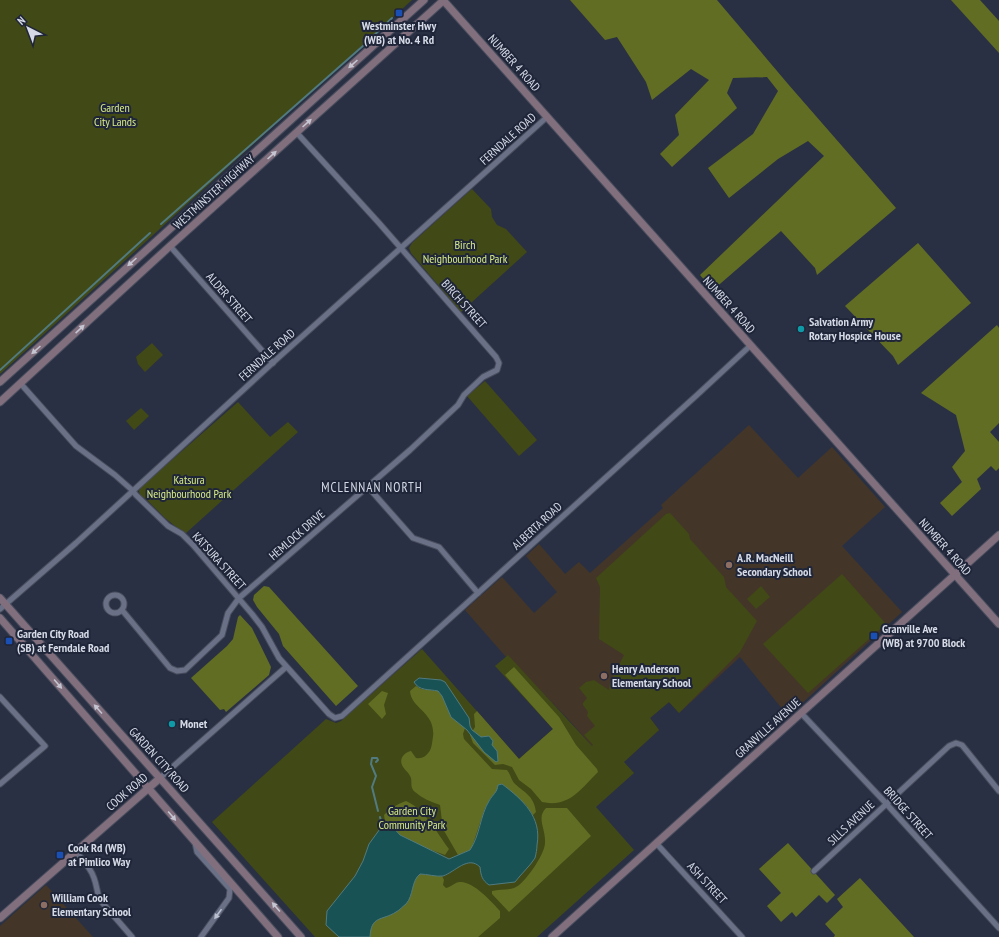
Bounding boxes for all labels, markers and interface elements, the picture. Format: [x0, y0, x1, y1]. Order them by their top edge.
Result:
north arrow [8, 8, 48, 48]
marker: Westminster Hwy (WB) at No. 4 Rd [394, 8, 404, 18]
text: N [14, 13, 28, 28]
place label: Westminster Hwy (WB) at No. 4 Rd [361, 18, 436, 47]
street label: NUMBER 4 ROAD [485, 31, 544, 94]
one-way arrow [348, 59, 359, 68]
park label: Garden City Lands [94, 100, 136, 129]
street label: FERNDALE ROAD [476, 109, 539, 168]
one-way arrow [302, 119, 313, 128]
one-way arrow [267, 150, 277, 160]
street label: WESTMINSTER HIGHWAY [170, 151, 258, 232]
park label: Birch Neighbourhood Park [423, 237, 508, 266]
one-way arrow [127, 258, 138, 267]
street label: ALDER STREET [203, 269, 256, 327]
street label: NUMBER 4 ROAD [700, 273, 759, 336]
street label: BIRCH STREET [439, 276, 491, 332]
place label: Salvation Army Rotary Hospice House [809, 314, 901, 343]
one-way arrow [75, 324, 85, 333]
marker: Salvation Army Rotary Hospice House [796, 324, 806, 334]
street label: FERNDALE ROAD [235, 325, 298, 384]
one-way arrow [31, 345, 41, 354]
park label: Katsura Neighbourhood Park [147, 472, 232, 501]
district label: MCLENNAN NORTH [321, 479, 423, 496]
street label: ALBERTA ROAD [509, 499, 565, 553]
street label: HEMLOCK DRIVE [266, 506, 328, 563]
street label: NUMBER 4 ROAD [916, 515, 975, 578]
street label: KATSURA STREET [190, 529, 250, 593]
place label: A.R. MacNeill Secondary School [736, 550, 811, 579]
marker: A.R. MacNeill Secondary School [724, 560, 734, 570]
place label: Granville Ave (WB) at 9700 Block [882, 621, 965, 650]
place label: Garden City Road (SB) at Ferndale Road [17, 626, 109, 655]
marker: Granville Ave (WB) at 9700 Block [869, 631, 879, 641]
marker: Garden City Road (SB) at Ferndale Road [4, 636, 14, 646]
place label: Henry Anderson Elementary School [612, 661, 691, 690]
marker: Henry Anderson Elementary School [599, 671, 609, 681]
one-way arrow [53, 680, 62, 689]
street label: GRANVILLE AVENUE [732, 694, 804, 761]
one-way arrow [94, 703, 103, 714]
place label: Monet [180, 716, 208, 731]
marker: Monet [167, 719, 177, 729]
street label: GARDEN CITY ROAD [126, 724, 193, 795]
street label: COOK ROAD [103, 769, 151, 814]
street label: BRIDGE STREET [881, 783, 936, 843]
street label: SILLS AVENUE [824, 797, 877, 848]
park label: Garden City Community Park [379, 803, 446, 832]
one-way arrow [167, 810, 176, 821]
place label: Cook Rd (WB) at Pimlico Way [68, 840, 131, 869]
marker: Cook Rd (WB) at Pimlico Way [55, 850, 65, 860]
street label: ASH STREET [684, 859, 731, 907]
place label: William Cook Elementary School [51, 890, 131, 919]
marker: William Cook Elementary School [39, 900, 49, 910]
one-way arrow [272, 903, 281, 912]
one-way arrow [214, 909, 222, 919]

